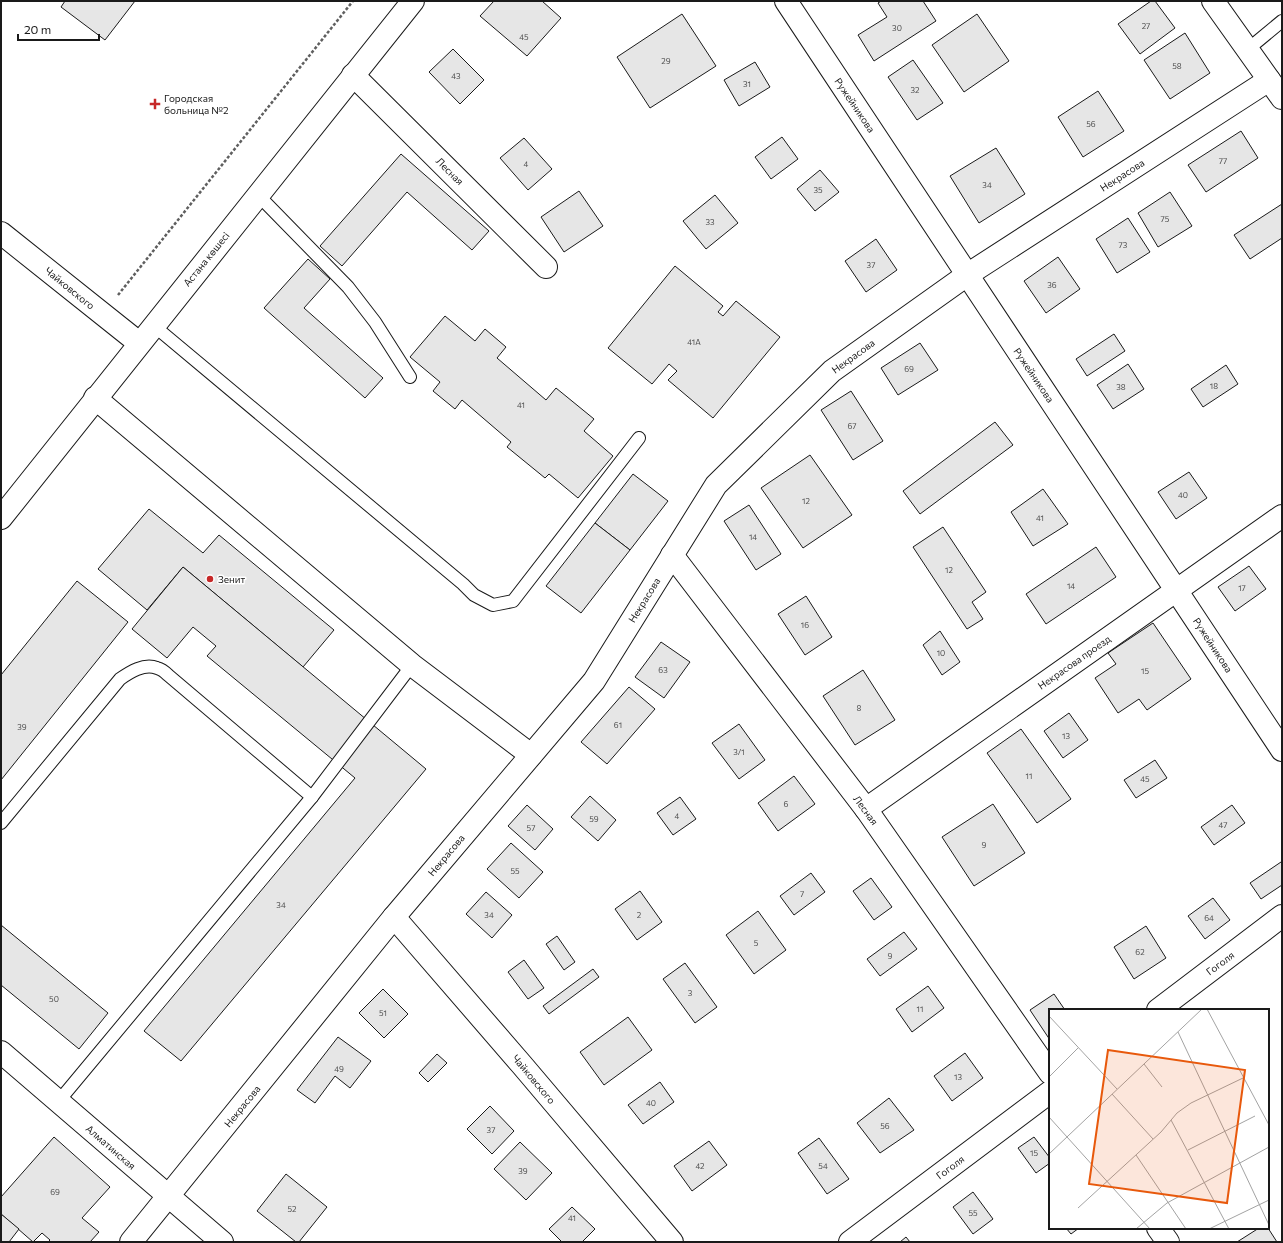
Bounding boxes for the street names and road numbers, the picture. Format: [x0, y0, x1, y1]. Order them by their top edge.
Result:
street label: Ружейникова [832, 75, 878, 135]
street label: Лесная [434, 155, 466, 187]
street label: Некрасова [1098, 156, 1146, 194]
street label: Астана көшесі [180, 229, 232, 289]
street label: Чайковского [43, 264, 97, 312]
street label: Некрасова [829, 336, 877, 376]
street label: Ружейникова [1011, 345, 1057, 405]
street label: Некрасова [626, 575, 662, 625]
street label: Ружейникова [1191, 615, 1235, 675]
street label: Некрасова проезд [1035, 632, 1113, 692]
street label: Лесная [851, 793, 881, 827]
street label: Некрасова [425, 832, 467, 878]
street label: Гоголя [1204, 949, 1236, 977]
street label: Чайковского [510, 1052, 558, 1106]
street label: Некрасова [221, 1083, 263, 1129]
street label: Алматинская [84, 1122, 138, 1172]
street label: Гоголя [934, 1153, 966, 1181]

